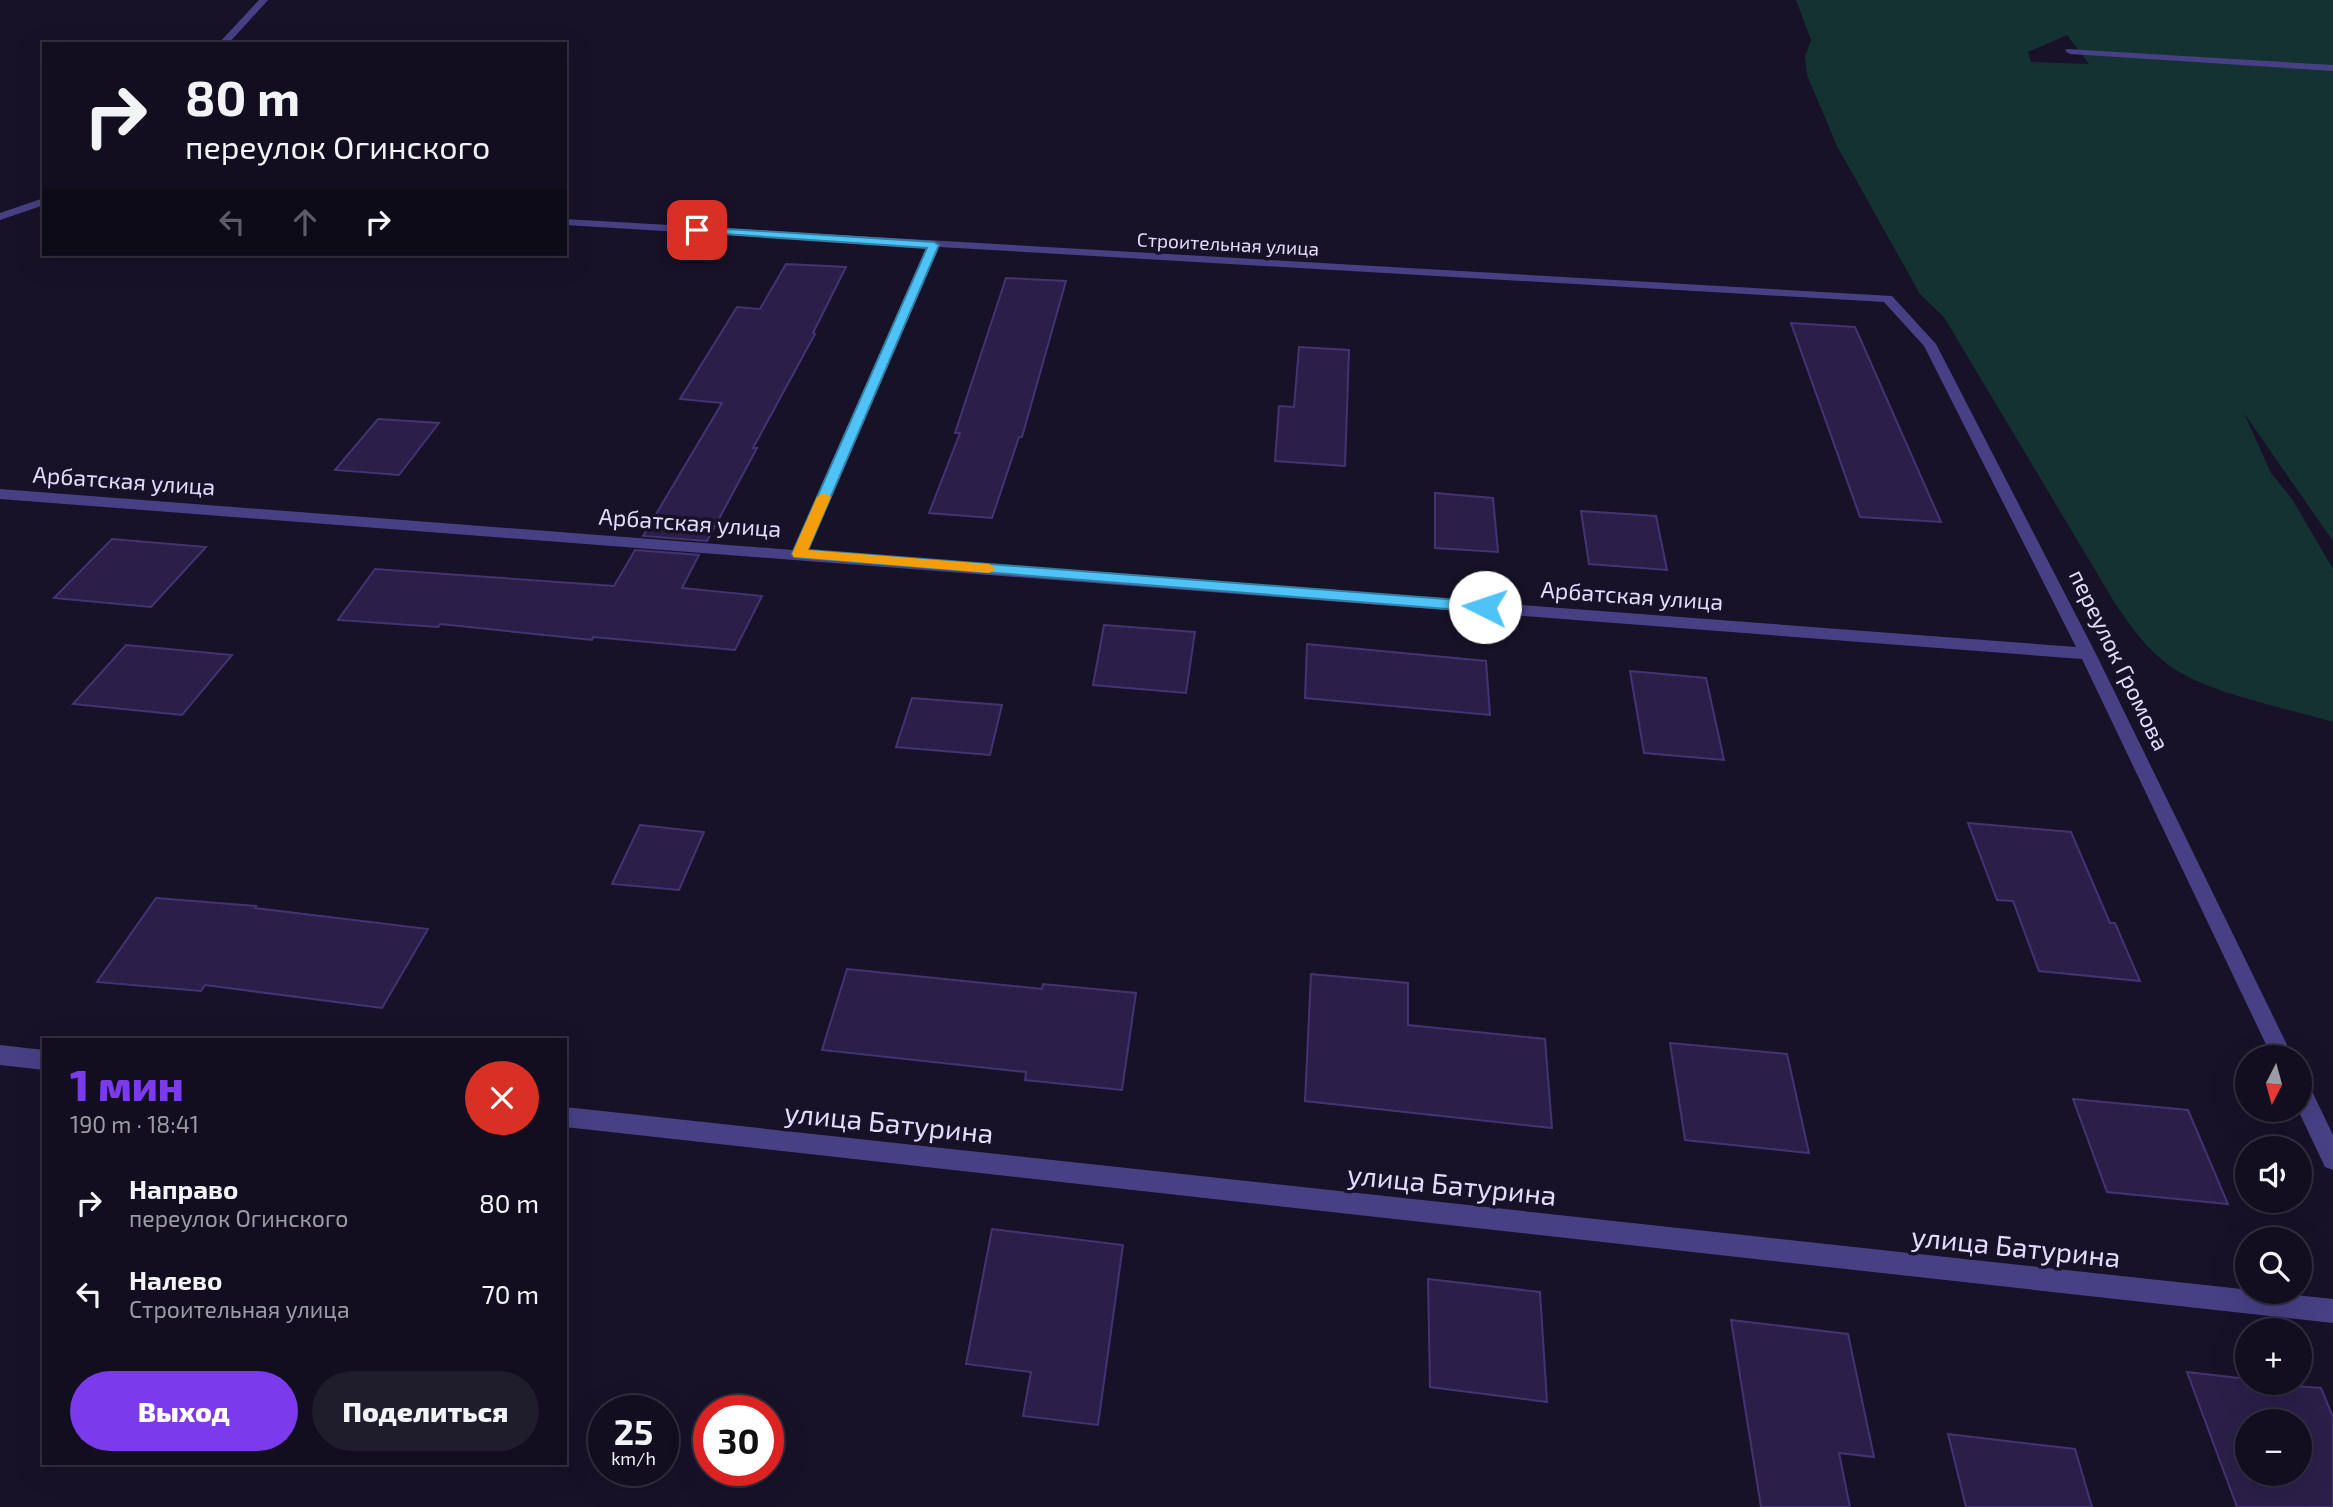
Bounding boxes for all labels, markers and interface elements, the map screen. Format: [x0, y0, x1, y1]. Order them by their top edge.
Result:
text: 80 m [185, 67, 300, 126]
icon: right [70, 70, 161, 161]
text: переулок Огинского [185, 127, 490, 165]
pin [667, 200, 727, 260]
icon: left [213, 203, 251, 241]
icon: ahead [286, 203, 324, 241]
icon: right [359, 203, 397, 241]
icon: arrive [678, 211, 716, 249]
street label: Строительная улица [1136, 227, 1320, 261]
street label: Арбатская улица [32, 460, 216, 501]
street label: Арбатская улица [598, 502, 782, 543]
street label: переулок Громова [2063, 564, 2176, 755]
position arrow [1448, 570, 1522, 644]
street label: Арбатская улица [1540, 575, 1724, 616]
north arrow [2235, 1045, 2312, 1122]
map controls [2235, 1045, 2312, 1486]
text: 1 мин [70, 1059, 184, 1109]
button: close [465, 1061, 539, 1135]
street label: улица Батурина [783, 1094, 995, 1150]
text: 190 m · 18:41 [70, 1110, 199, 1138]
button: sound [2235, 1136, 2312, 1213]
street label: улица Батурина [1346, 1156, 1558, 1212]
text: Направо [129, 1173, 238, 1204]
icon: right [70, 1184, 108, 1222]
text: 80 m [479, 1187, 539, 1218]
text: переулок Огинского [129, 1204, 349, 1232]
street label: улица Батурина [1910, 1218, 2122, 1274]
button: search [2235, 1227, 2312, 1304]
text: Налево [129, 1264, 222, 1295]
icon: left [70, 1275, 108, 1313]
text: 70 m [481, 1278, 539, 1309]
text: Строительная улица [129, 1295, 350, 1323]
button: + [2235, 1318, 2312, 1395]
button: Выход [70, 1371, 298, 1451]
button: Поделиться [312, 1371, 539, 1451]
speed limit sign: 30 [693, 1395, 784, 1486]
button: − [2235, 1409, 2312, 1486]
text: 25 [614, 1410, 653, 1452]
text: km/h [611, 1447, 656, 1469]

